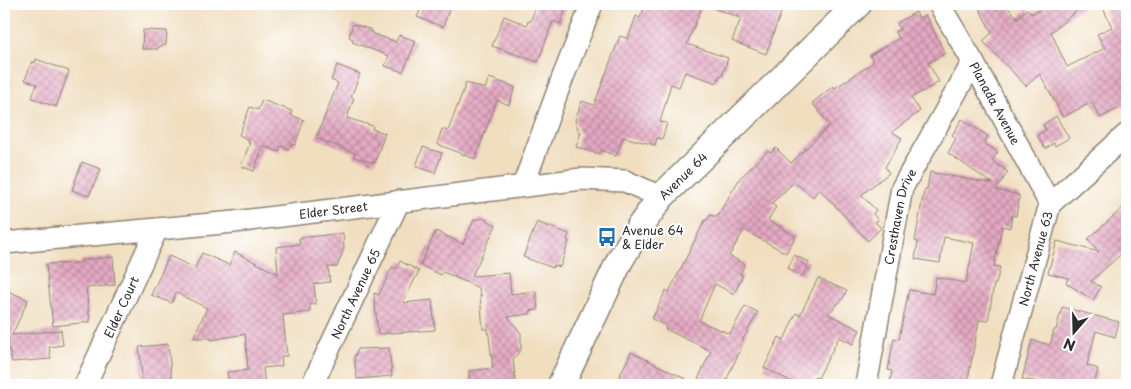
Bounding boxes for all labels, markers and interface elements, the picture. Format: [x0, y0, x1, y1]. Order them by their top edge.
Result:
street label: Planada Avenue [966, 59, 1025, 148]
street label: Avenue 64 [655, 148, 711, 204]
street label: Cresthaven Drive [879, 165, 920, 266]
street label: Elder Street [298, 197, 369, 223]
street label: North Avenue 63 [1014, 209, 1057, 308]
place label: Avenue 64 & Elder [622, 221, 684, 253]
bus stop icon: Avenue 64 & Elder [596, 226, 618, 248]
street label: North Avenue 65 [326, 246, 384, 342]
street label: Elder Court [99, 273, 143, 341]
north arrow [1048, 306, 1098, 356]
text: N [1061, 333, 1078, 356]

